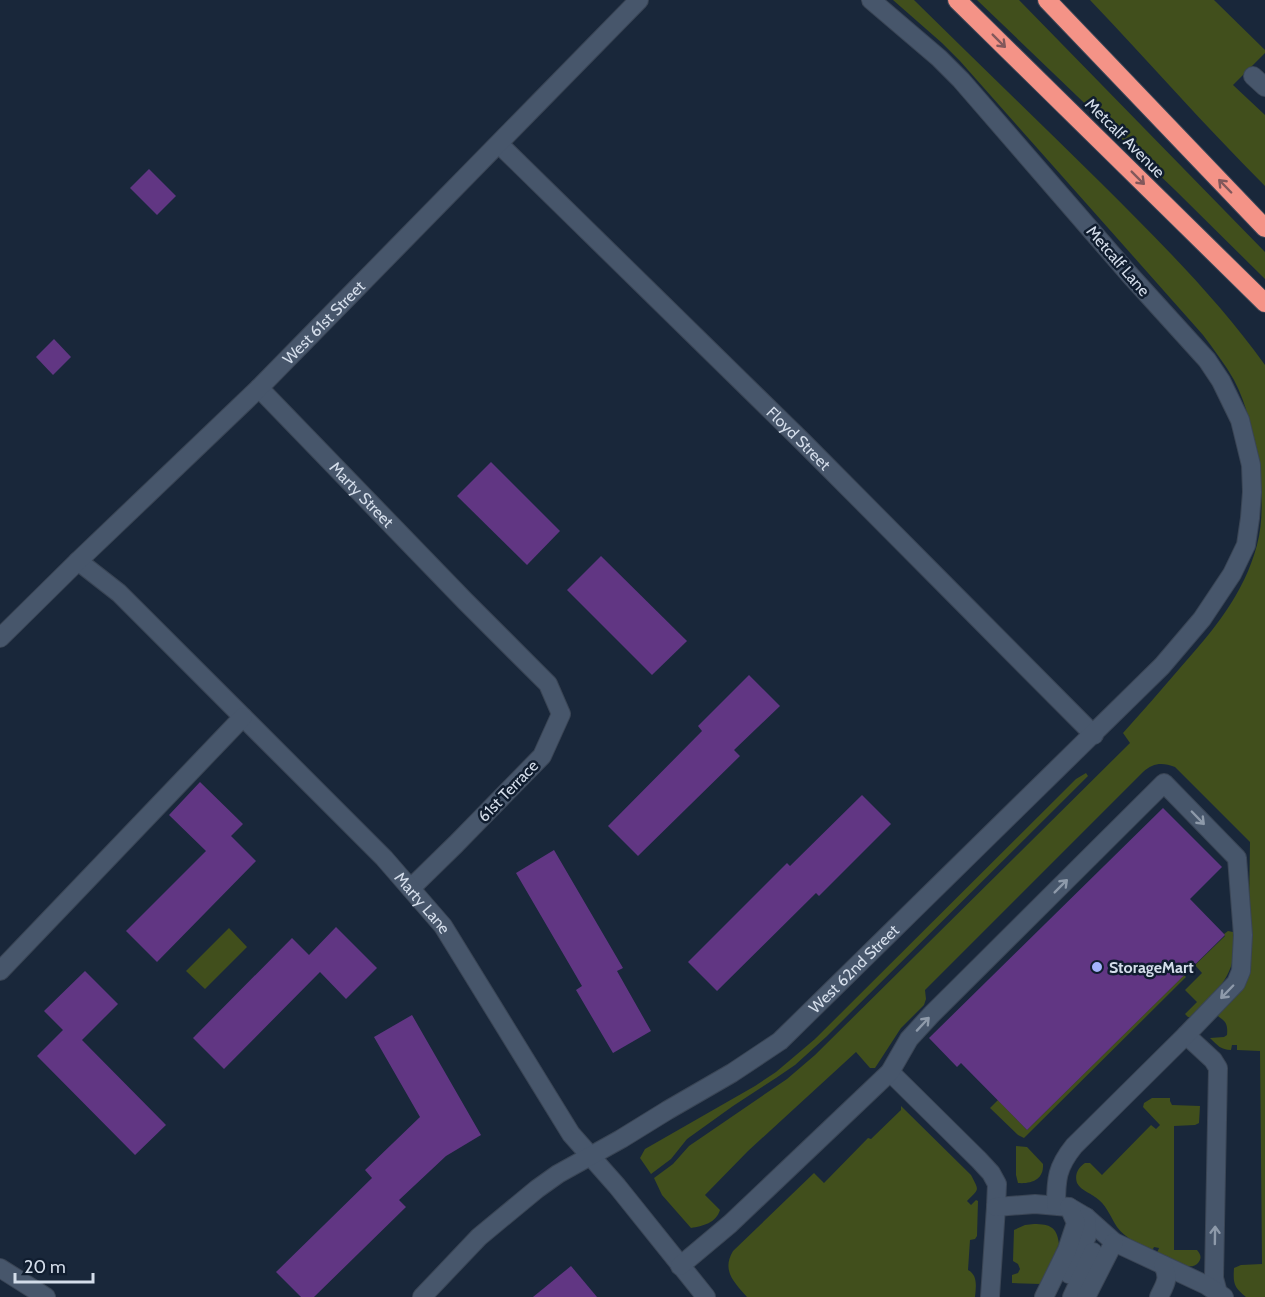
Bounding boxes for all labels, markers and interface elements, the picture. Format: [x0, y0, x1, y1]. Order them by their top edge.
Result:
one-way arrow [992, 34, 1007, 48]
street label: Metcalf Avenue [1081, 94, 1169, 182]
one-way arrow [1130, 171, 1145, 185]
one-way arrow [1217, 178, 1232, 193]
street label: Metcalf Lane [1082, 222, 1154, 300]
street label: West 61st Street [278, 276, 369, 368]
street label: Floyd Street [763, 402, 835, 474]
street label: Marty Street [326, 458, 398, 532]
street label: 61st Terrace [474, 756, 542, 826]
one-way arrow [1191, 810, 1206, 825]
street label: Marty Lane [391, 868, 455, 937]
one-way arrow [1053, 878, 1068, 893]
street label: West 62nd Street [805, 920, 903, 1017]
place label: StorageMart [1109, 958, 1194, 977]
marker: StorageMart [1090, 960, 1104, 974]
one-way arrow [1220, 985, 1235, 1000]
one-way arrow [916, 1017, 930, 1032]
one-way arrow [1209, 1225, 1221, 1245]
scale bar [15, 1246, 93, 1284]
text: 20 m [24, 1256, 66, 1278]

